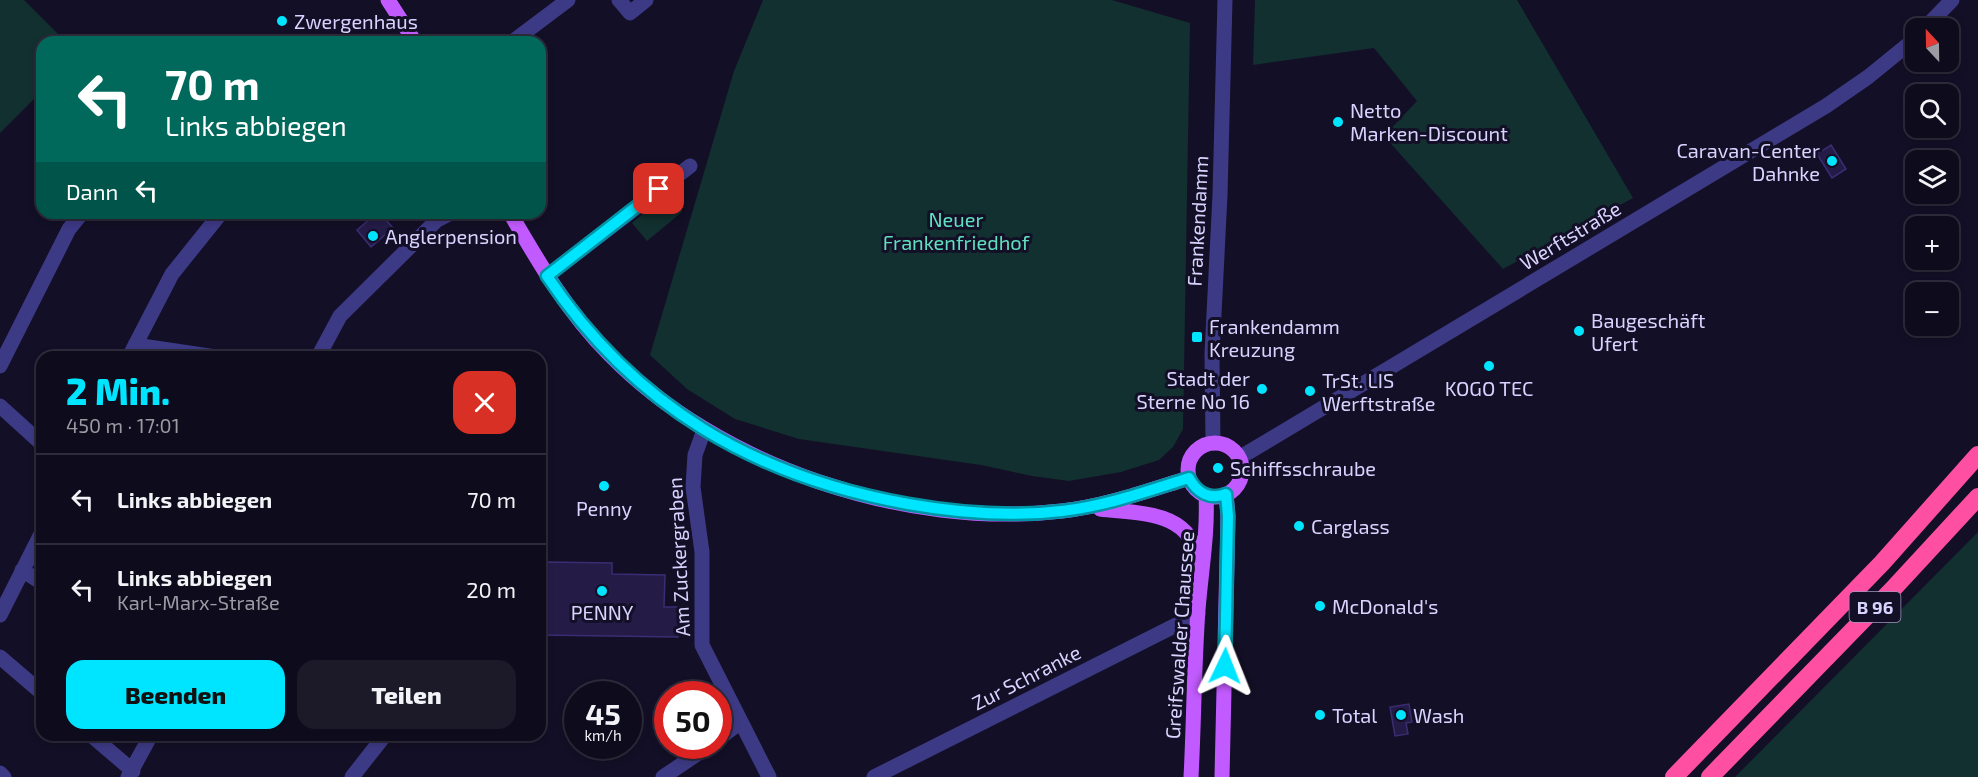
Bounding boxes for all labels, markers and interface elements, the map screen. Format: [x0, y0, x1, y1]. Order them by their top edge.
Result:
place label: Zwergenhaus [294, 9, 418, 33]
marker: Zwergenhaus [275, 14, 289, 28]
north arrow [1905, 18, 1959, 72]
map controls [1905, 18, 1959, 336]
text: 70 m [165, 58, 260, 108]
icon: left [66, 60, 144, 138]
button: search [1905, 84, 1959, 138]
place label: Netto Marken-Discount [1350, 98, 1508, 145]
text: Links abbiegen [165, 109, 347, 141]
marker: Netto Marken-Discount [1331, 115, 1345, 129]
place label: Caravan-Center Dahnke [1676, 138, 1820, 185]
button: layers [1905, 150, 1959, 204]
marker: Caravan-Center Dahnke [1825, 154, 1839, 168]
street label: Frankendamm [1182, 155, 1212, 287]
pin [633, 163, 684, 214]
icon: arrive [642, 172, 675, 205]
icon: left [130, 174, 163, 207]
text: Dann [66, 178, 118, 204]
street label: Werftstraße [1515, 195, 1625, 275]
park label: Neuer Frankenfriedhof [883, 207, 1030, 254]
button: + [1905, 216, 1959, 270]
place label: Anglerpension [385, 224, 517, 248]
marker: Anglerpension [366, 229, 380, 243]
button: − [1905, 282, 1959, 336]
place label: Baugeschäft Ufert [1591, 308, 1706, 355]
place label: Frankendamm Kreuzung [1209, 314, 1340, 361]
marker: Baugeschäft Ufert [1572, 324, 1586, 338]
marker: Frankendamm Kreuzung [1190, 330, 1204, 344]
marker: KOGO TEC [1482, 359, 1496, 373]
place label: Stadt der Sterne No 16 [1136, 366, 1250, 413]
place label: TrSt. LIS Werftstraße [1322, 368, 1436, 415]
text: 2 Min. [66, 369, 170, 412]
button: close [453, 371, 516, 434]
place label: KOGO TEC [1445, 376, 1533, 400]
marker: Stadt der Sterne No 16 [1255, 382, 1269, 396]
marker: TrSt. LIS Werftstraße [1303, 384, 1317, 398]
text: 450 m · 17:01 [66, 413, 180, 437]
place label: Schiffsschraube [1230, 456, 1376, 480]
marker: Schiffsschraube [1211, 461, 1225, 475]
street label: Am Zuckergraben [662, 477, 694, 637]
marker: Penny [597, 479, 611, 493]
icon: left [66, 483, 99, 516]
text: Links abbiegen [117, 486, 272, 512]
text: 70 m [467, 486, 516, 512]
place label: Penny [576, 496, 633, 520]
place label: Carglass [1311, 514, 1390, 538]
marker: Carglass [1292, 519, 1306, 533]
street label: Greifswalder Chaussee [1160, 530, 1198, 740]
text: Links abbiegen [117, 564, 272, 590]
icon: left [66, 573, 99, 606]
text: 20 m [466, 576, 516, 602]
marker: PENNY [595, 584, 609, 598]
text: Karl-Marx-Straße [117, 590, 280, 614]
road number: B 96 [1850, 592, 1900, 622]
place label: McDonald's [1332, 594, 1438, 618]
marker: McDonald's [1313, 599, 1327, 613]
place label: PENNY [571, 600, 634, 624]
position arrow [1193, 634, 1257, 698]
street label: Zur Schranke [968, 639, 1084, 715]
button: Beenden [66, 660, 285, 729]
button: Teilen [297, 660, 516, 729]
speed limit sign: 50 [654, 681, 732, 759]
text: 45 [585, 695, 621, 731]
place label: Total [1332, 703, 1377, 727]
place label: Wash [1413, 703, 1464, 727]
marker: Total [1313, 708, 1327, 722]
marker: Wash [1394, 708, 1408, 722]
text: km/h [584, 726, 622, 744]

